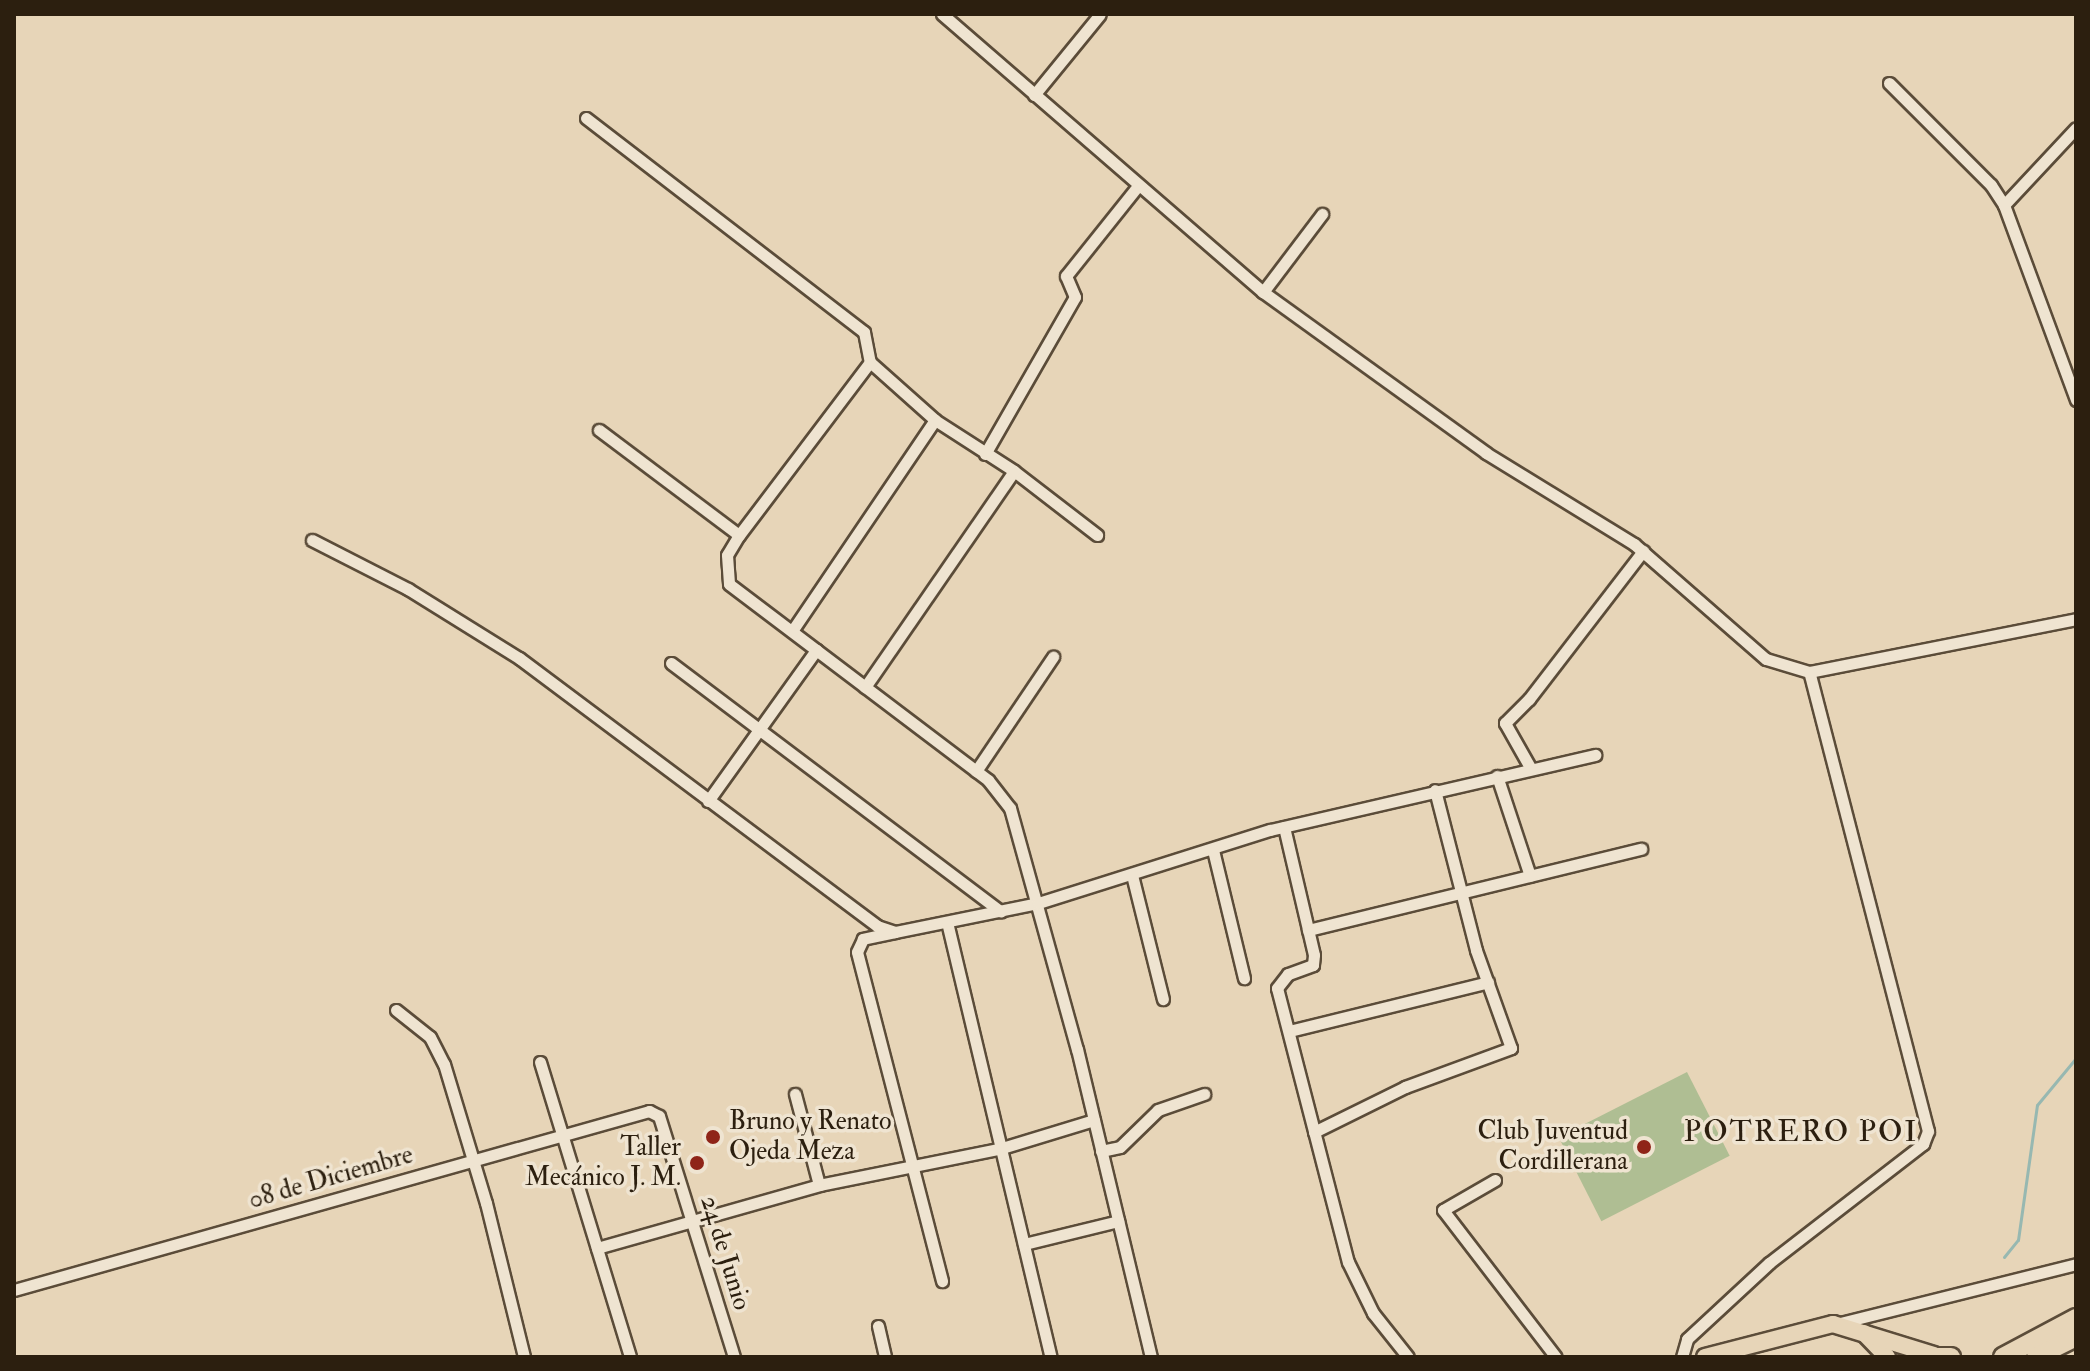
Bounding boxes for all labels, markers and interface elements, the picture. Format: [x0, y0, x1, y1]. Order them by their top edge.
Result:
place label: Bruno y Renato Ojeda Meza [729, 1106, 892, 1168]
district label: POTRERO POI [1684, 1114, 1918, 1150]
place label: Club Juventud Cordillerana [1478, 1116, 1628, 1178]
marker: Bruno y Renato Ojeda Meza [704, 1128, 722, 1146]
place label: Taller Mecánico J. M. [525, 1132, 681, 1194]
marker: Club Juventud Cordillerana [1635, 1138, 1653, 1156]
street label: 08 de Diciembre [245, 1140, 417, 1216]
marker: Taller Mecánico J. M. [688, 1154, 706, 1172]
street label: 24 de Junio [693, 1192, 757, 1314]

